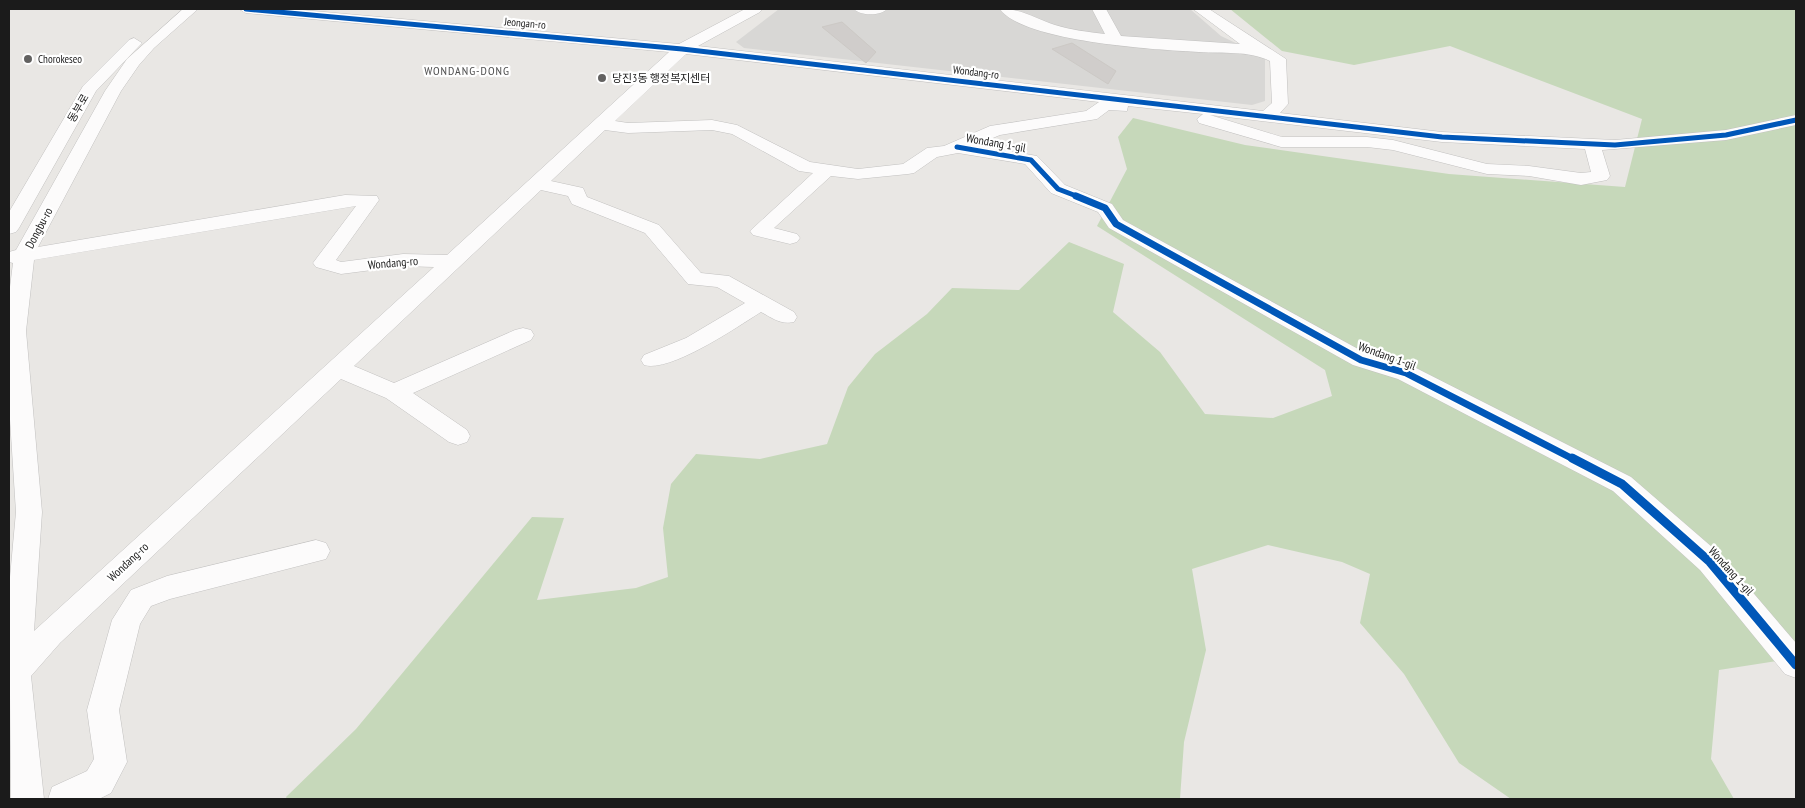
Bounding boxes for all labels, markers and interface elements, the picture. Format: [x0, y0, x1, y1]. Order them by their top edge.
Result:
street label: Jeongan-ro [503, 14, 547, 32]
place label: Chorokeseo [38, 52, 82, 66]
marker: Chorokeseo [22, 53, 34, 65]
street label: Wondang-ro [952, 62, 1000, 82]
district label: WONDANG-DONG [424, 63, 510, 78]
place label: 당진3동 행정복지센터 [612, 71, 710, 85]
marker: 당진3동 행정복지센터 [596, 72, 608, 84]
street label: 동부로 [64, 91, 92, 125]
street label: Wondang 1-gil [965, 130, 1027, 155]
street label: Dongbu-ro [22, 205, 56, 251]
street label: Wondang-ro [367, 253, 419, 272]
street label: Wondang 1-gil [1356, 338, 1418, 373]
street label: Wondang-ro [104, 539, 151, 584]
street label: Wondang 1-gil [1706, 543, 1757, 598]

